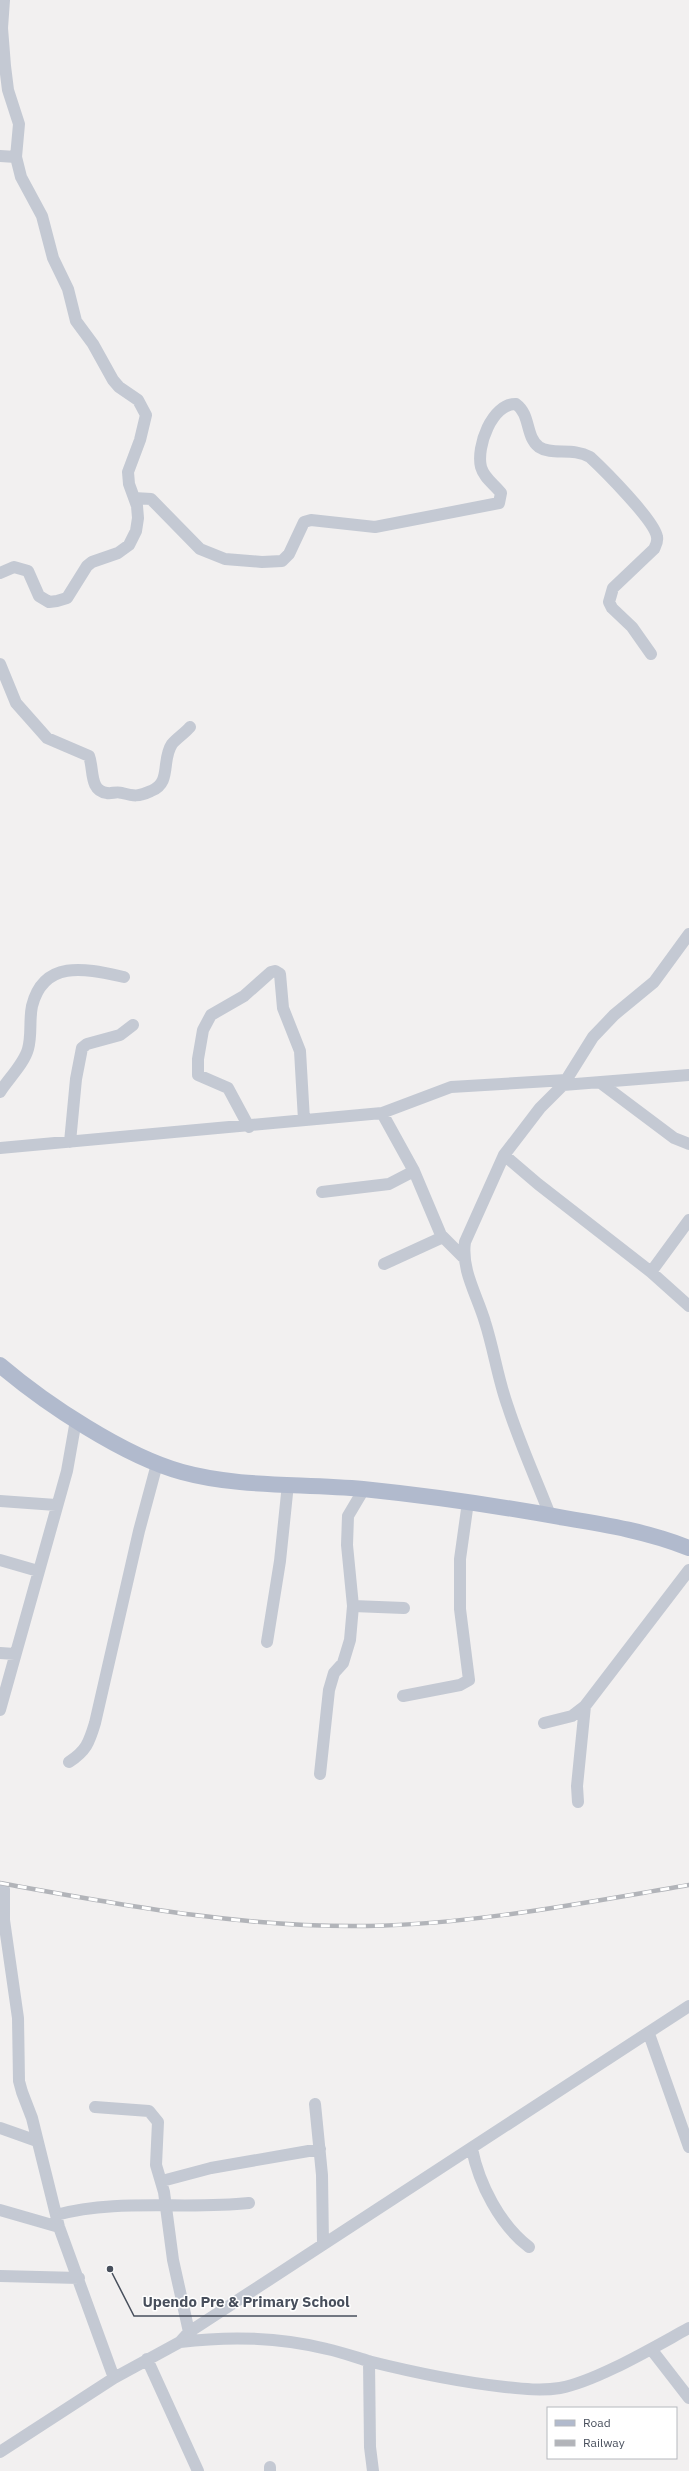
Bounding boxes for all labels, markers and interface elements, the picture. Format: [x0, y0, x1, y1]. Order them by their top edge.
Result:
callout: Upendo Pre & Primary School [134, 2289, 357, 2316]
text: Upendo Pre & Primary School [142, 2292, 350, 2311]
legend [547, 2407, 677, 2459]
text: Road [583, 2415, 611, 2430]
text: Railway [583, 2435, 625, 2450]

